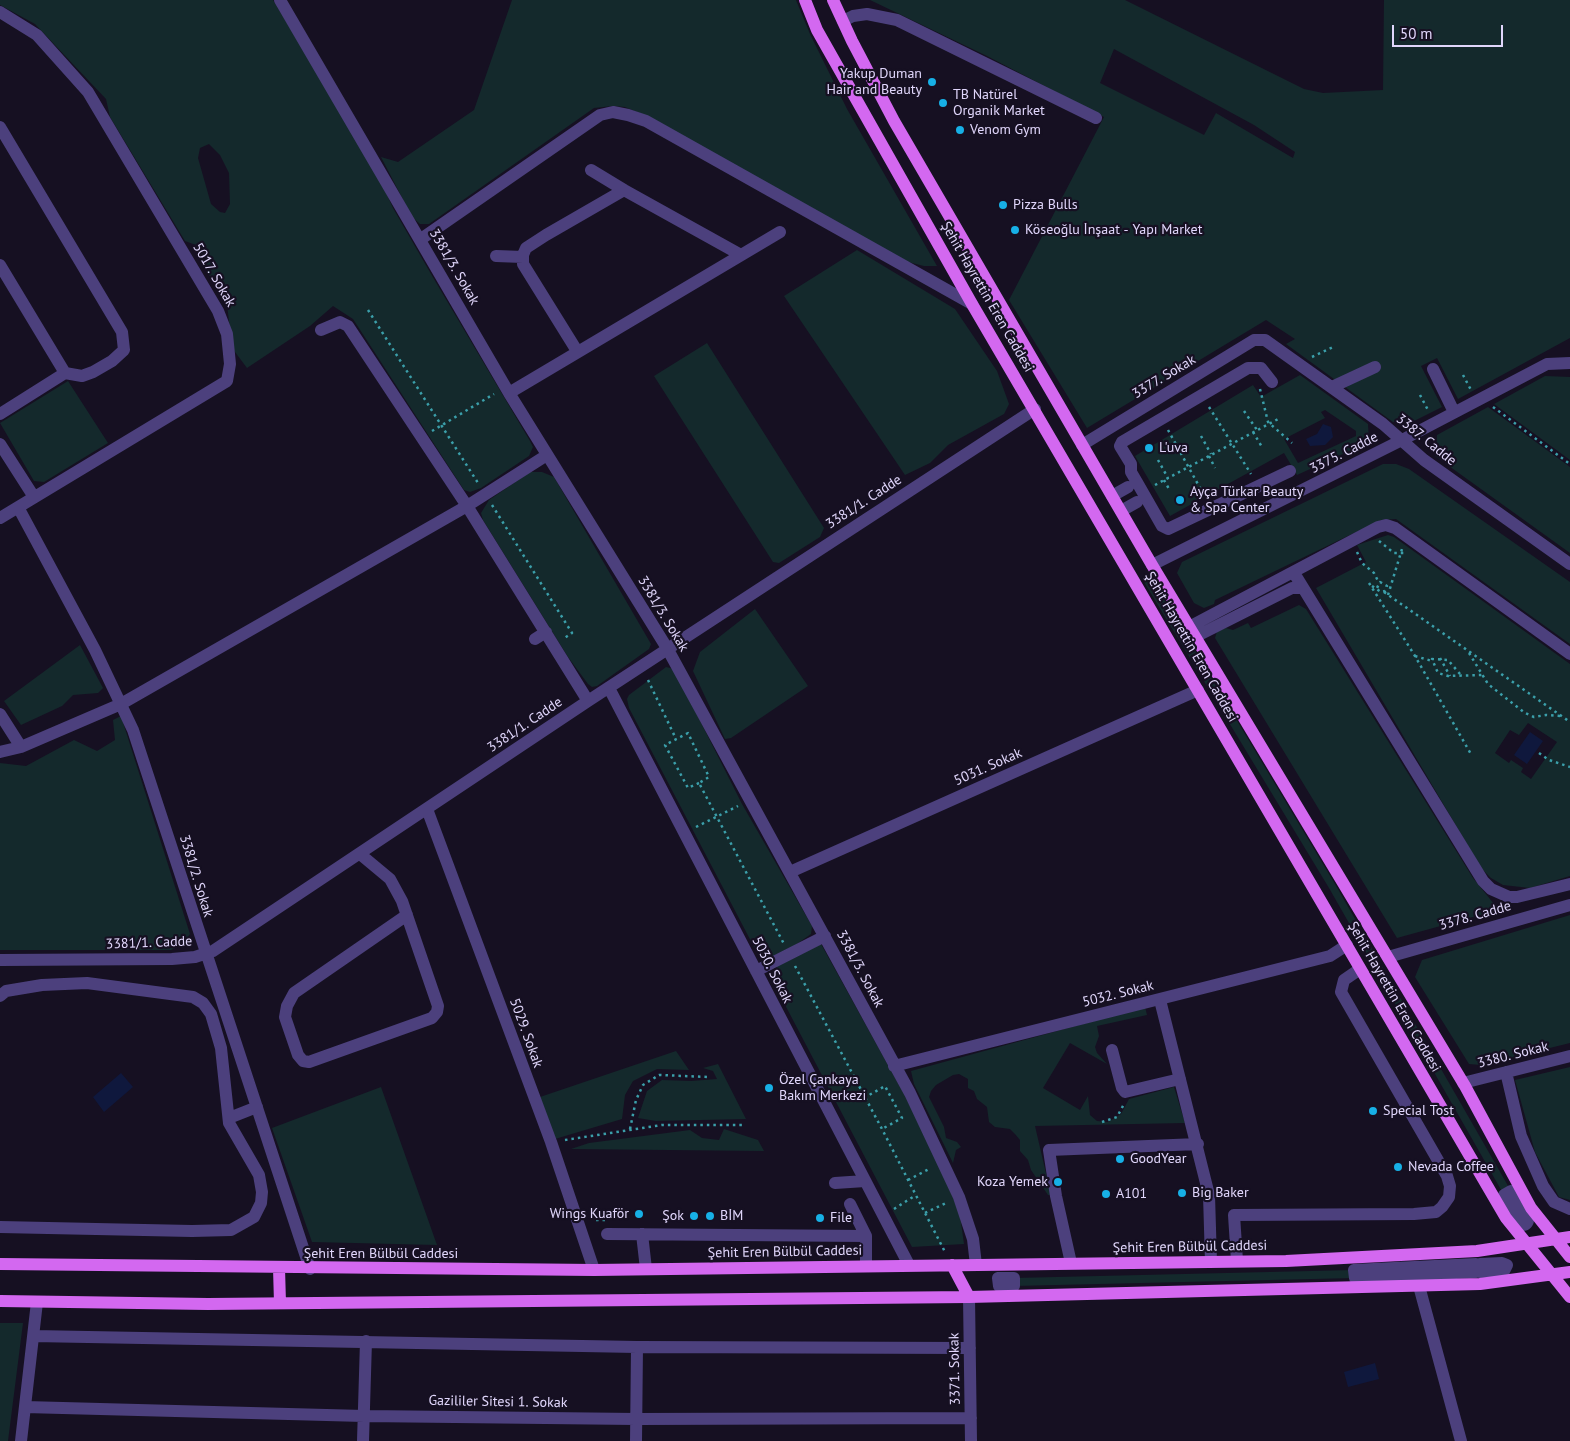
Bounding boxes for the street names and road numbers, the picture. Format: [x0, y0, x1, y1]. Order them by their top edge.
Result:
street label: Şehit Hayrettin Eren Caddesi [937, 219, 1037, 375]
street label: 3381/3. Sokak [425, 226, 483, 308]
street label: 5017. Sokak [189, 240, 239, 310]
street label: 3377. Sokak [1129, 352, 1199, 402]
street label: 3387. Cadde [1393, 411, 1459, 469]
street label: 3375. Cadde [1307, 429, 1381, 477]
street label: 3381/1. Cadde [823, 471, 905, 533]
street label: Şehit Hayrettin Eren Caddesi [1141, 569, 1241, 725]
street label: 3381/3. Sokak [634, 573, 692, 655]
street label: 3381/1. Cadde [484, 694, 566, 756]
street label: 5031. Sokak [951, 745, 1025, 789]
street label: 3381/2. Sokak [176, 833, 216, 919]
street label: 3378. Cadde [1437, 898, 1513, 934]
street label: Şehit Hayrettin Eren Caddesi [1344, 919, 1444, 1075]
street label: 3381/3. Sokak [833, 927, 887, 1011]
street label: 3381/1. Cadde [105, 933, 193, 953]
street label: 5030. Sokak [748, 934, 796, 1006]
street label: 5032. Sokak [1081, 977, 1155, 1011]
street label: 5029. Sokak [506, 996, 546, 1070]
street label: 3380. Sokak [1476, 1038, 1550, 1072]
street label: Şehit Eren Bülbül Caddesi [1113, 1237, 1267, 1257]
street label: Şehit Eren Bülbül Caddesi [708, 1242, 862, 1262]
street label: Şehit Eren Bülbül Caddesi [304, 1246, 458, 1262]
street label: 3371. Sokak [946, 1333, 964, 1405]
street label: Gazililer Sitesi 1. Sokak [428, 1392, 568, 1412]

